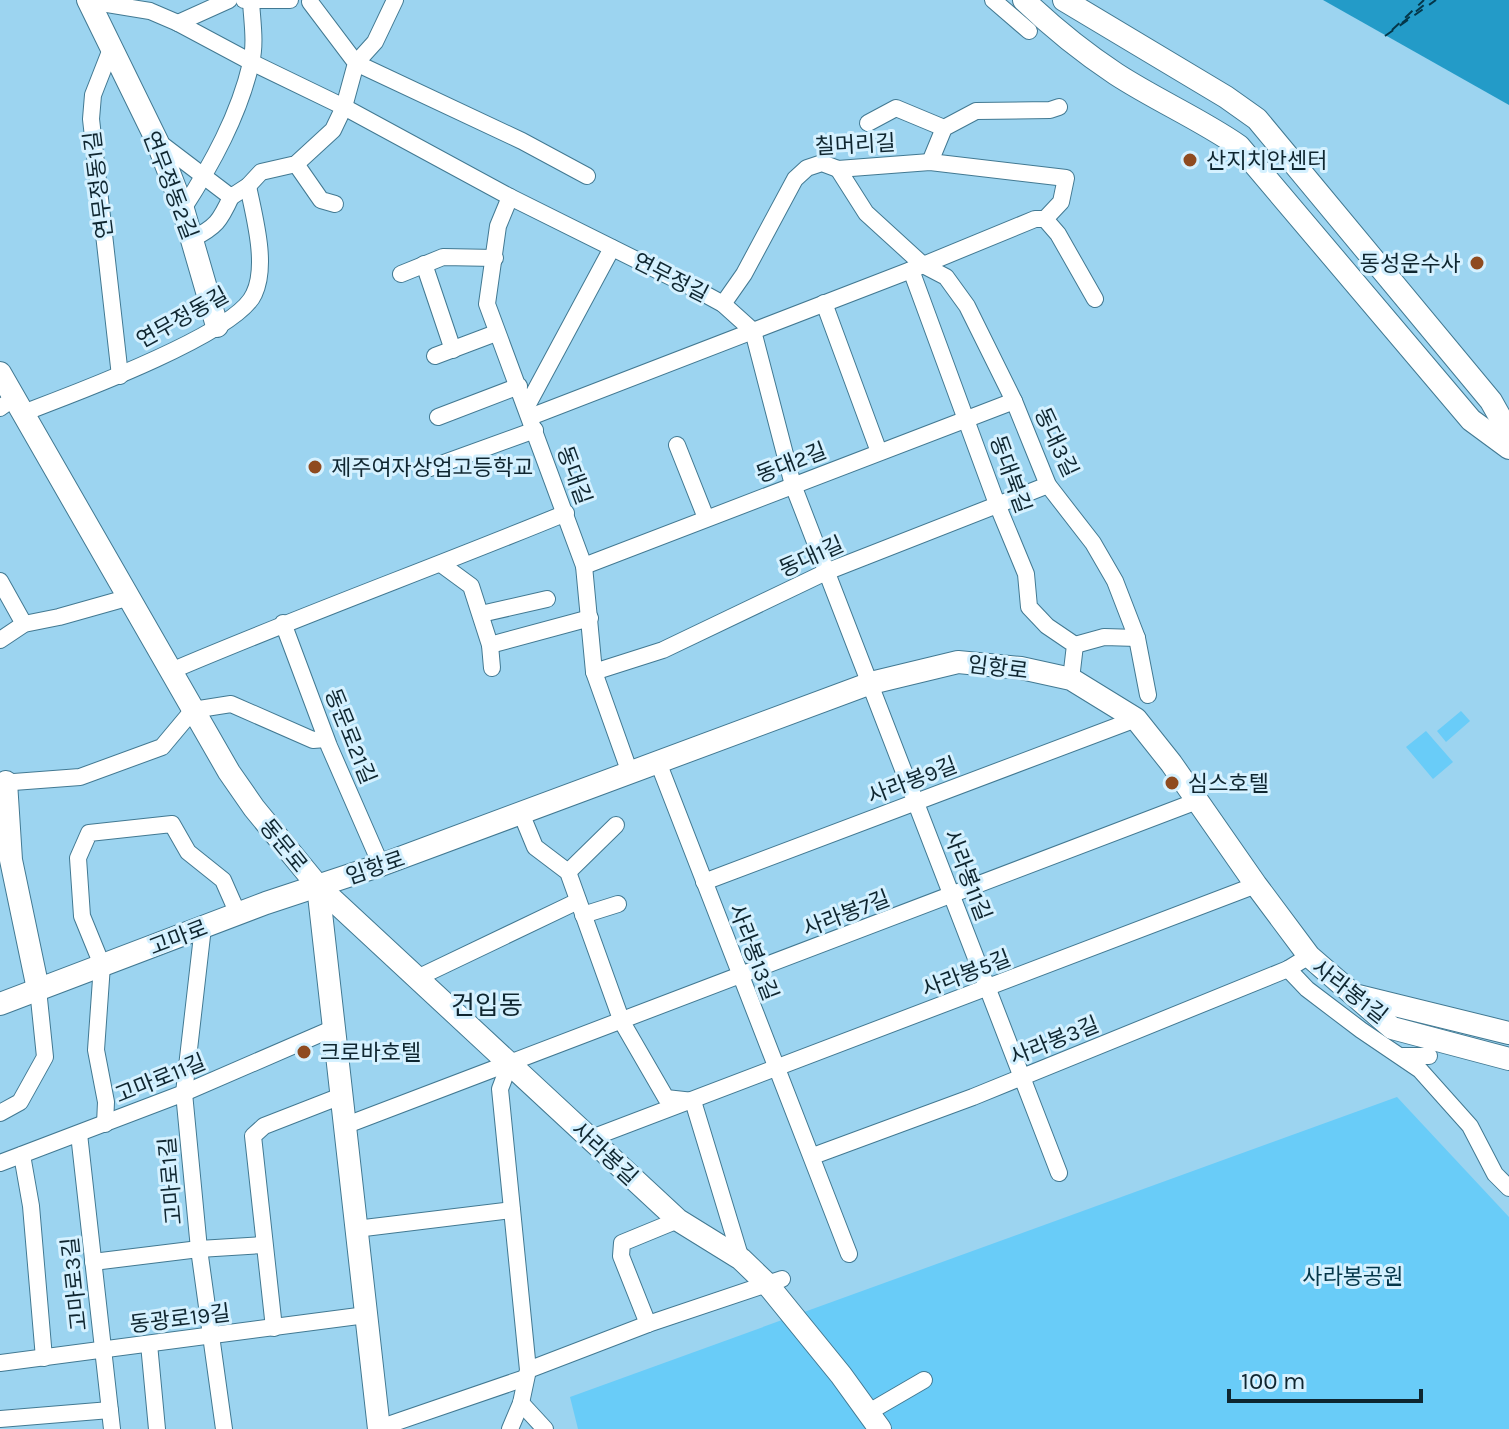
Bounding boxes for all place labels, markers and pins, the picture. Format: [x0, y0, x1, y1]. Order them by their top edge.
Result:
place label: 산지치안센터 [1206, 148, 1327, 174]
marker: 산지치안센터 [1181, 151, 1199, 169]
place label: 동성운수사 [1360, 251, 1461, 277]
marker: 동성운수사 [1468, 254, 1486, 272]
place label: 제주여자상업고등학교 [331, 455, 533, 481]
marker: 제주여자상업고등학교 [306, 458, 324, 476]
place label: 심스호텔 [1188, 771, 1269, 797]
marker: 심스호텔 [1163, 774, 1181, 792]
place label: 크로바호텔 [320, 1040, 421, 1066]
marker: 크로바호텔 [295, 1043, 313, 1061]

